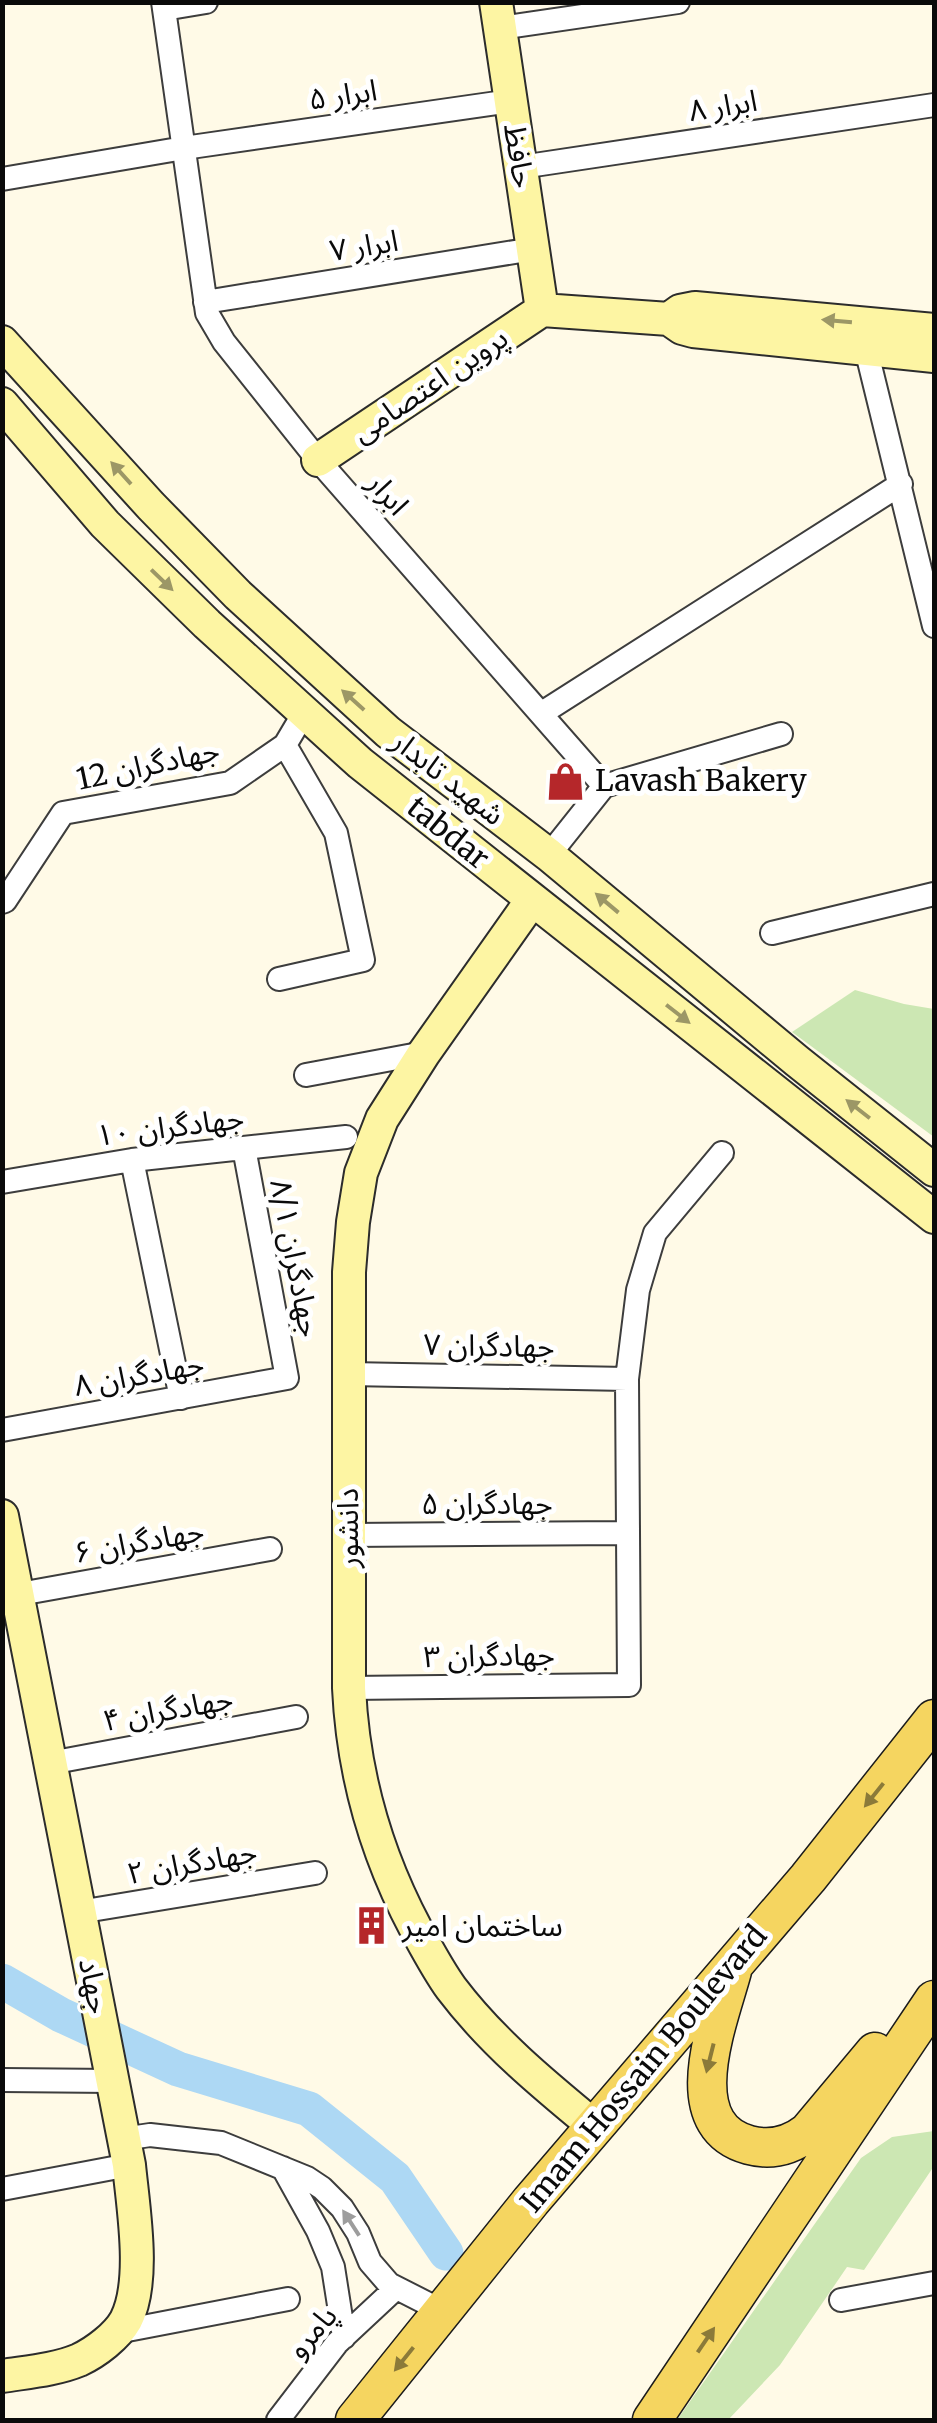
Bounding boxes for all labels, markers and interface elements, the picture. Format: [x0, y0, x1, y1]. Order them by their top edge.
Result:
street label: ابرار ۵ [306, 70, 380, 118]
street label: ابرار ۸ [686, 81, 760, 129]
street label: حافظ [496, 121, 544, 191]
street label: ابرار ۷ [327, 221, 401, 269]
one-way arrow [821, 313, 853, 329]
street label: پروین اعتصامی [344, 318, 516, 451]
one-way arrow [110, 461, 133, 485]
street label: ابرار [359, 463, 418, 523]
one-way arrow [150, 568, 174, 591]
one-way arrow [341, 689, 365, 712]
street label: شهید تابدار [384, 721, 513, 833]
street label: جهادگران 12 [73, 730, 223, 798]
shop icon: Lavash Bakery [544, 760, 586, 802]
place label: Lavash Bakery [595, 761, 807, 799]
street label: tabdar [400, 788, 497, 877]
one-way arrow [594, 893, 619, 914]
one-way arrow [665, 1004, 691, 1024]
street label: جهادگران ۱۰ [94, 1098, 246, 1154]
one-way arrow [845, 1099, 871, 1120]
street label: جهادگران ۸/۱ [262, 1176, 330, 1340]
street label: جهادگران ۷ [423, 1325, 555, 1365]
street label: جهادگران ۸ [71, 1344, 207, 1404]
street label: جهادگران ۵ [421, 1484, 553, 1522]
street label: دانشور [328, 1488, 366, 1569]
street label: جهادگران ۶ [71, 1511, 207, 1571]
street label: جهادگران ۳ [423, 1635, 555, 1675]
street label: جهادگران ۴ [100, 1679, 236, 1739]
one-way arrow [864, 1782, 885, 1807]
street label: جهادگران ۲ [124, 1832, 260, 1892]
building icon: ساختمان امیر [351, 1905, 393, 1947]
place label: ساختمان امیر [401, 1906, 563, 1944]
street label: Imam Hossain Boulevard [512, 1917, 774, 2220]
street label: جهاد [71, 1955, 119, 2017]
one-way arrow [702, 2043, 717, 2074]
one-way arrow [342, 2209, 360, 2236]
street label: پامرو [278, 2297, 346, 2367]
one-way arrow [697, 2326, 715, 2353]
one-way arrow [394, 2346, 415, 2372]

